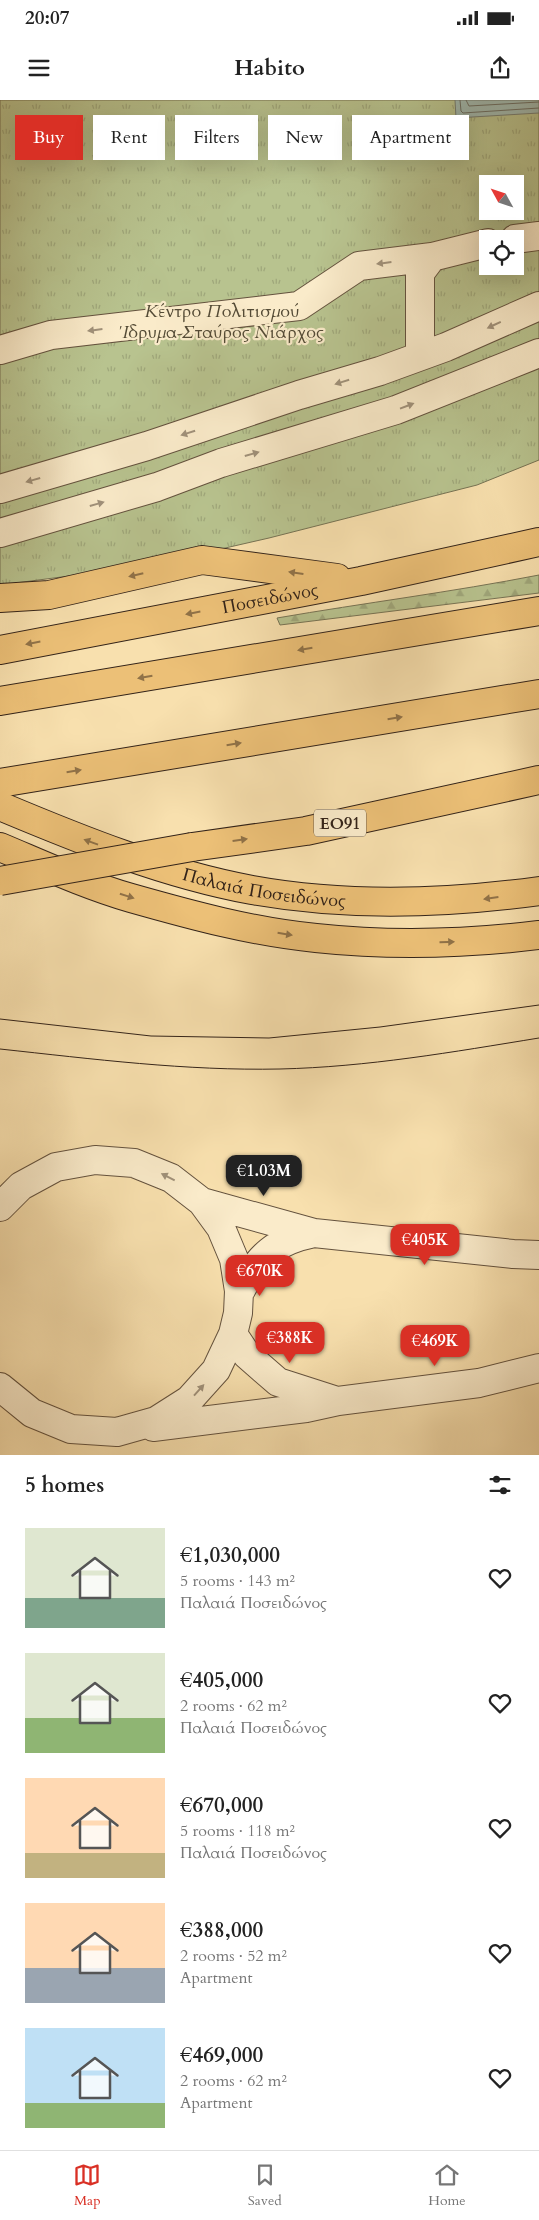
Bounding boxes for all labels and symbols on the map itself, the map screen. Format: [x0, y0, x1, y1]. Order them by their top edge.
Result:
north arrow [479, 175, 524, 220]
one-way arrow [375, 259, 391, 267]
park label: Κέντρο Πολιτισμού Ίδρυμα Σταύρος Νιάρχος [119, 299, 324, 345]
one-way arrow [487, 321, 501, 329]
one-way arrow [87, 326, 103, 334]
one-way arrow [335, 378, 350, 386]
one-way arrow [399, 402, 414, 409]
one-way arrow [181, 430, 196, 438]
one-way arrow [244, 450, 259, 458]
one-way arrow [25, 476, 40, 484]
one-way arrow [89, 499, 104, 507]
one-way arrow [287, 569, 303, 577]
one-way arrow [128, 571, 143, 579]
street label: Ποσειδώνος [220, 577, 321, 620]
one-way arrow [185, 610, 201, 618]
one-way arrow [25, 640, 41, 648]
one-way arrow [297, 646, 313, 654]
one-way arrow [137, 673, 153, 681]
one-way arrow [387, 713, 403, 721]
one-way arrow [227, 740, 243, 748]
one-way arrow [67, 766, 83, 774]
road number: ΕΟ91 [314, 810, 366, 836]
one-way arrow [232, 836, 248, 844]
one-way arrow [83, 838, 98, 846]
street label: Παλαιά Ποσειδώνος [180, 862, 347, 914]
one-way arrow [120, 892, 135, 900]
one-way arrow [482, 894, 498, 902]
one-way arrow [277, 930, 293, 938]
one-way arrow [439, 938, 455, 946]
pin: €1.03M [223, 1154, 305, 1197]
one-way arrow [161, 1173, 175, 1181]
pin: €405K [390, 1224, 460, 1266]
pin: €670K [225, 1254, 295, 1297]
pin: €388K [255, 1322, 325, 1364]
pin: €469K [400, 1324, 470, 1367]
one-way arrow [193, 1384, 205, 1396]

